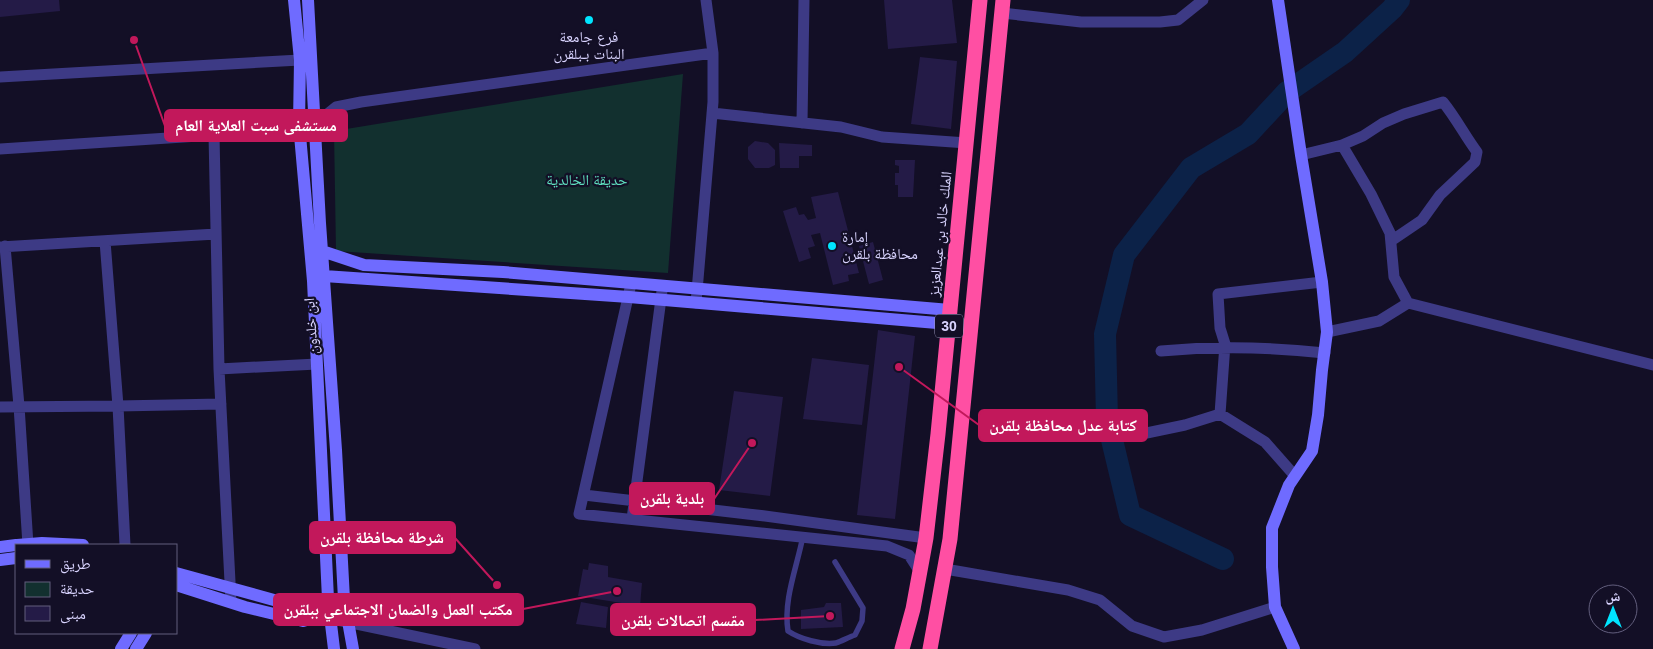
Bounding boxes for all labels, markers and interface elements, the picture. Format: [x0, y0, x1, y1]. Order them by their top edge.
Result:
marker: فرع جامعة البنات بـبلقرن [583, 14, 595, 26]
place label: فرع جامعة البنات بـبلقرن [553, 28, 625, 64]
callout: مستشفى سبت العلاية العام [165, 110, 347, 141]
text: مستشفى سبت العلاية العام [175, 117, 337, 137]
street label: الملك خالد بن عبدالعزيز [924, 170, 957, 299]
park label: حديقة الخالدية [546, 171, 628, 188]
place label: إمارة محافظة بلقرن [842, 228, 918, 264]
marker: إمارة محافظة بلقرن [826, 240, 838, 252]
street label: ابن خلدون [300, 297, 323, 355]
road number: 30 [935, 314, 963, 338]
callout: كتابة عدل محافظة بلقرن [979, 410, 1147, 441]
text: كتابة عدل محافظة بلقرن [989, 417, 1137, 435]
callout: بلدية بلقرن [630, 483, 714, 514]
text: بلدية بلقرن [640, 490, 704, 508]
callout: شرطة محافظة بلقرن [310, 522, 455, 553]
text: شرطة محافظة بلقرن [320, 529, 444, 547]
legend [15, 544, 178, 634]
text: طريق [60, 555, 91, 574]
text: حديقة [60, 580, 95, 597]
north arrow [1588, 584, 1638, 634]
text: ش [1606, 588, 1621, 605]
callout: مكتب العمل والضمان الاجتماعي ببلقرن [274, 594, 523, 625]
text: مكتب العمل والضمان الاجتماعي ببلقرن [283, 601, 513, 622]
callout: مقسم اتصالات بلقرن [611, 604, 755, 635]
text: مبنى [60, 605, 86, 624]
text: مقسم اتصالات بلقرن [621, 612, 745, 632]

